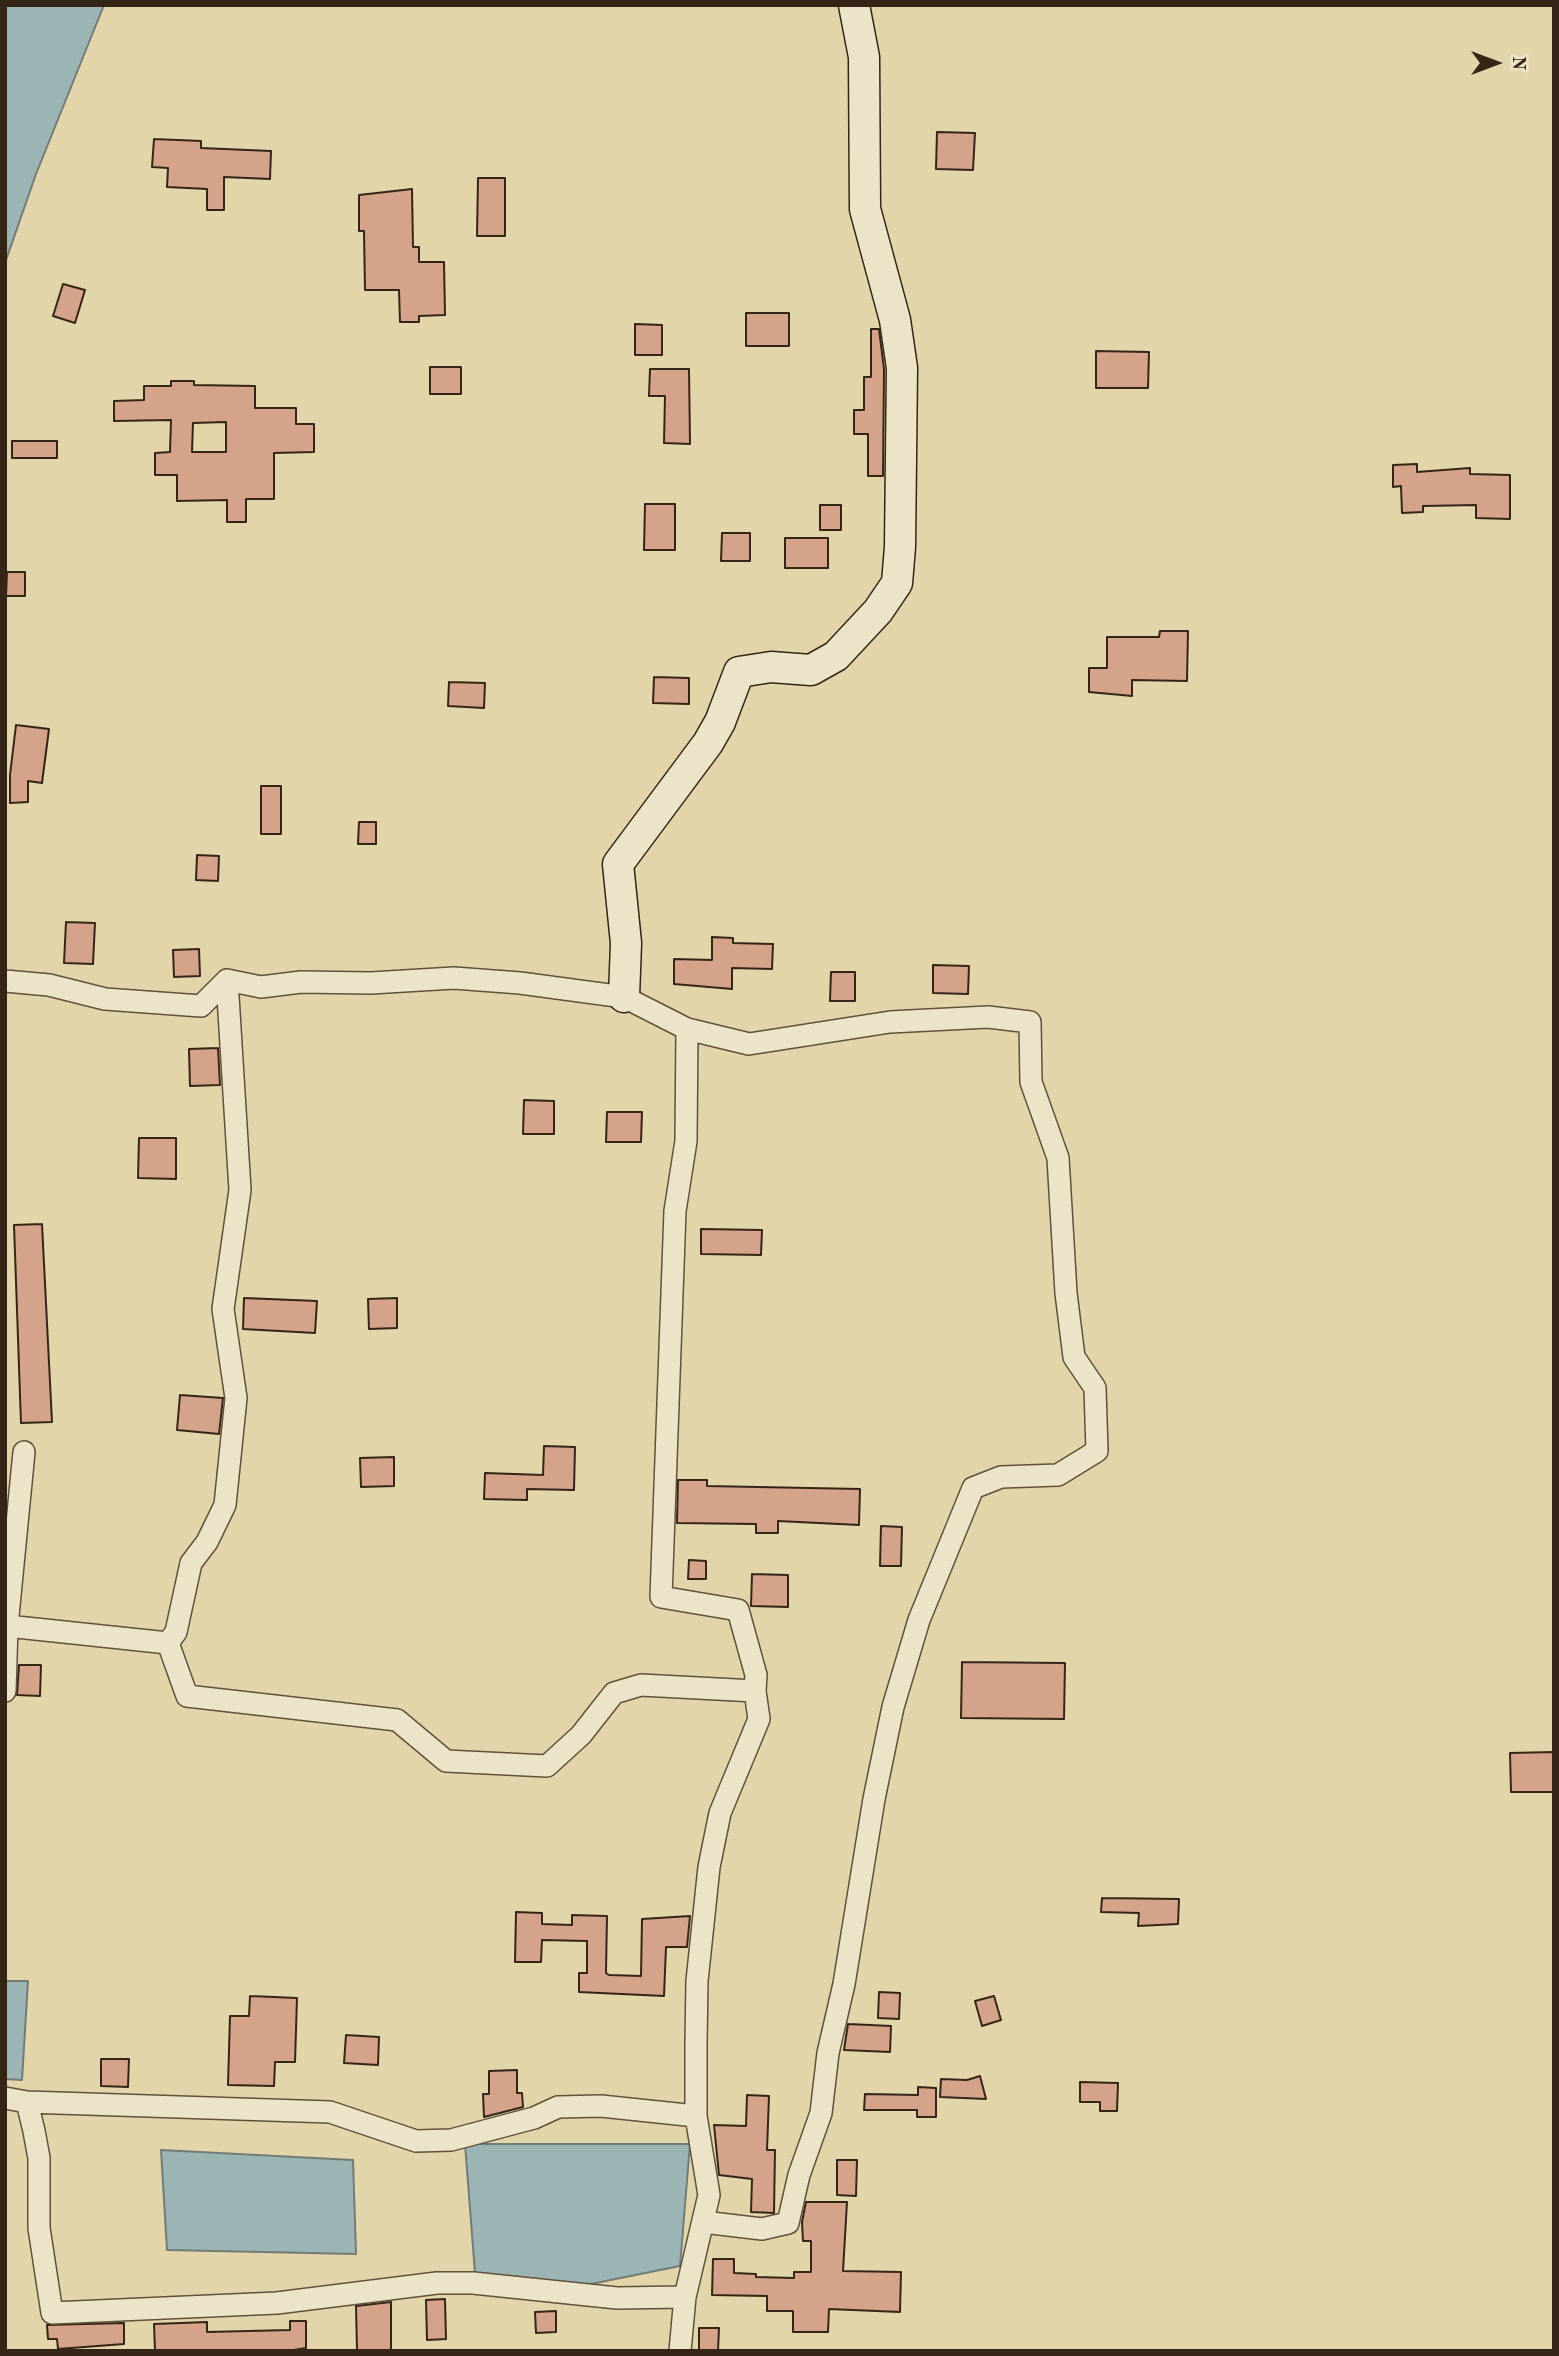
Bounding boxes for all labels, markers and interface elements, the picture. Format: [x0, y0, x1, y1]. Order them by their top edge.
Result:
north arrow [1461, 28, 1531, 98]
text: N [1508, 56, 1527, 70]

